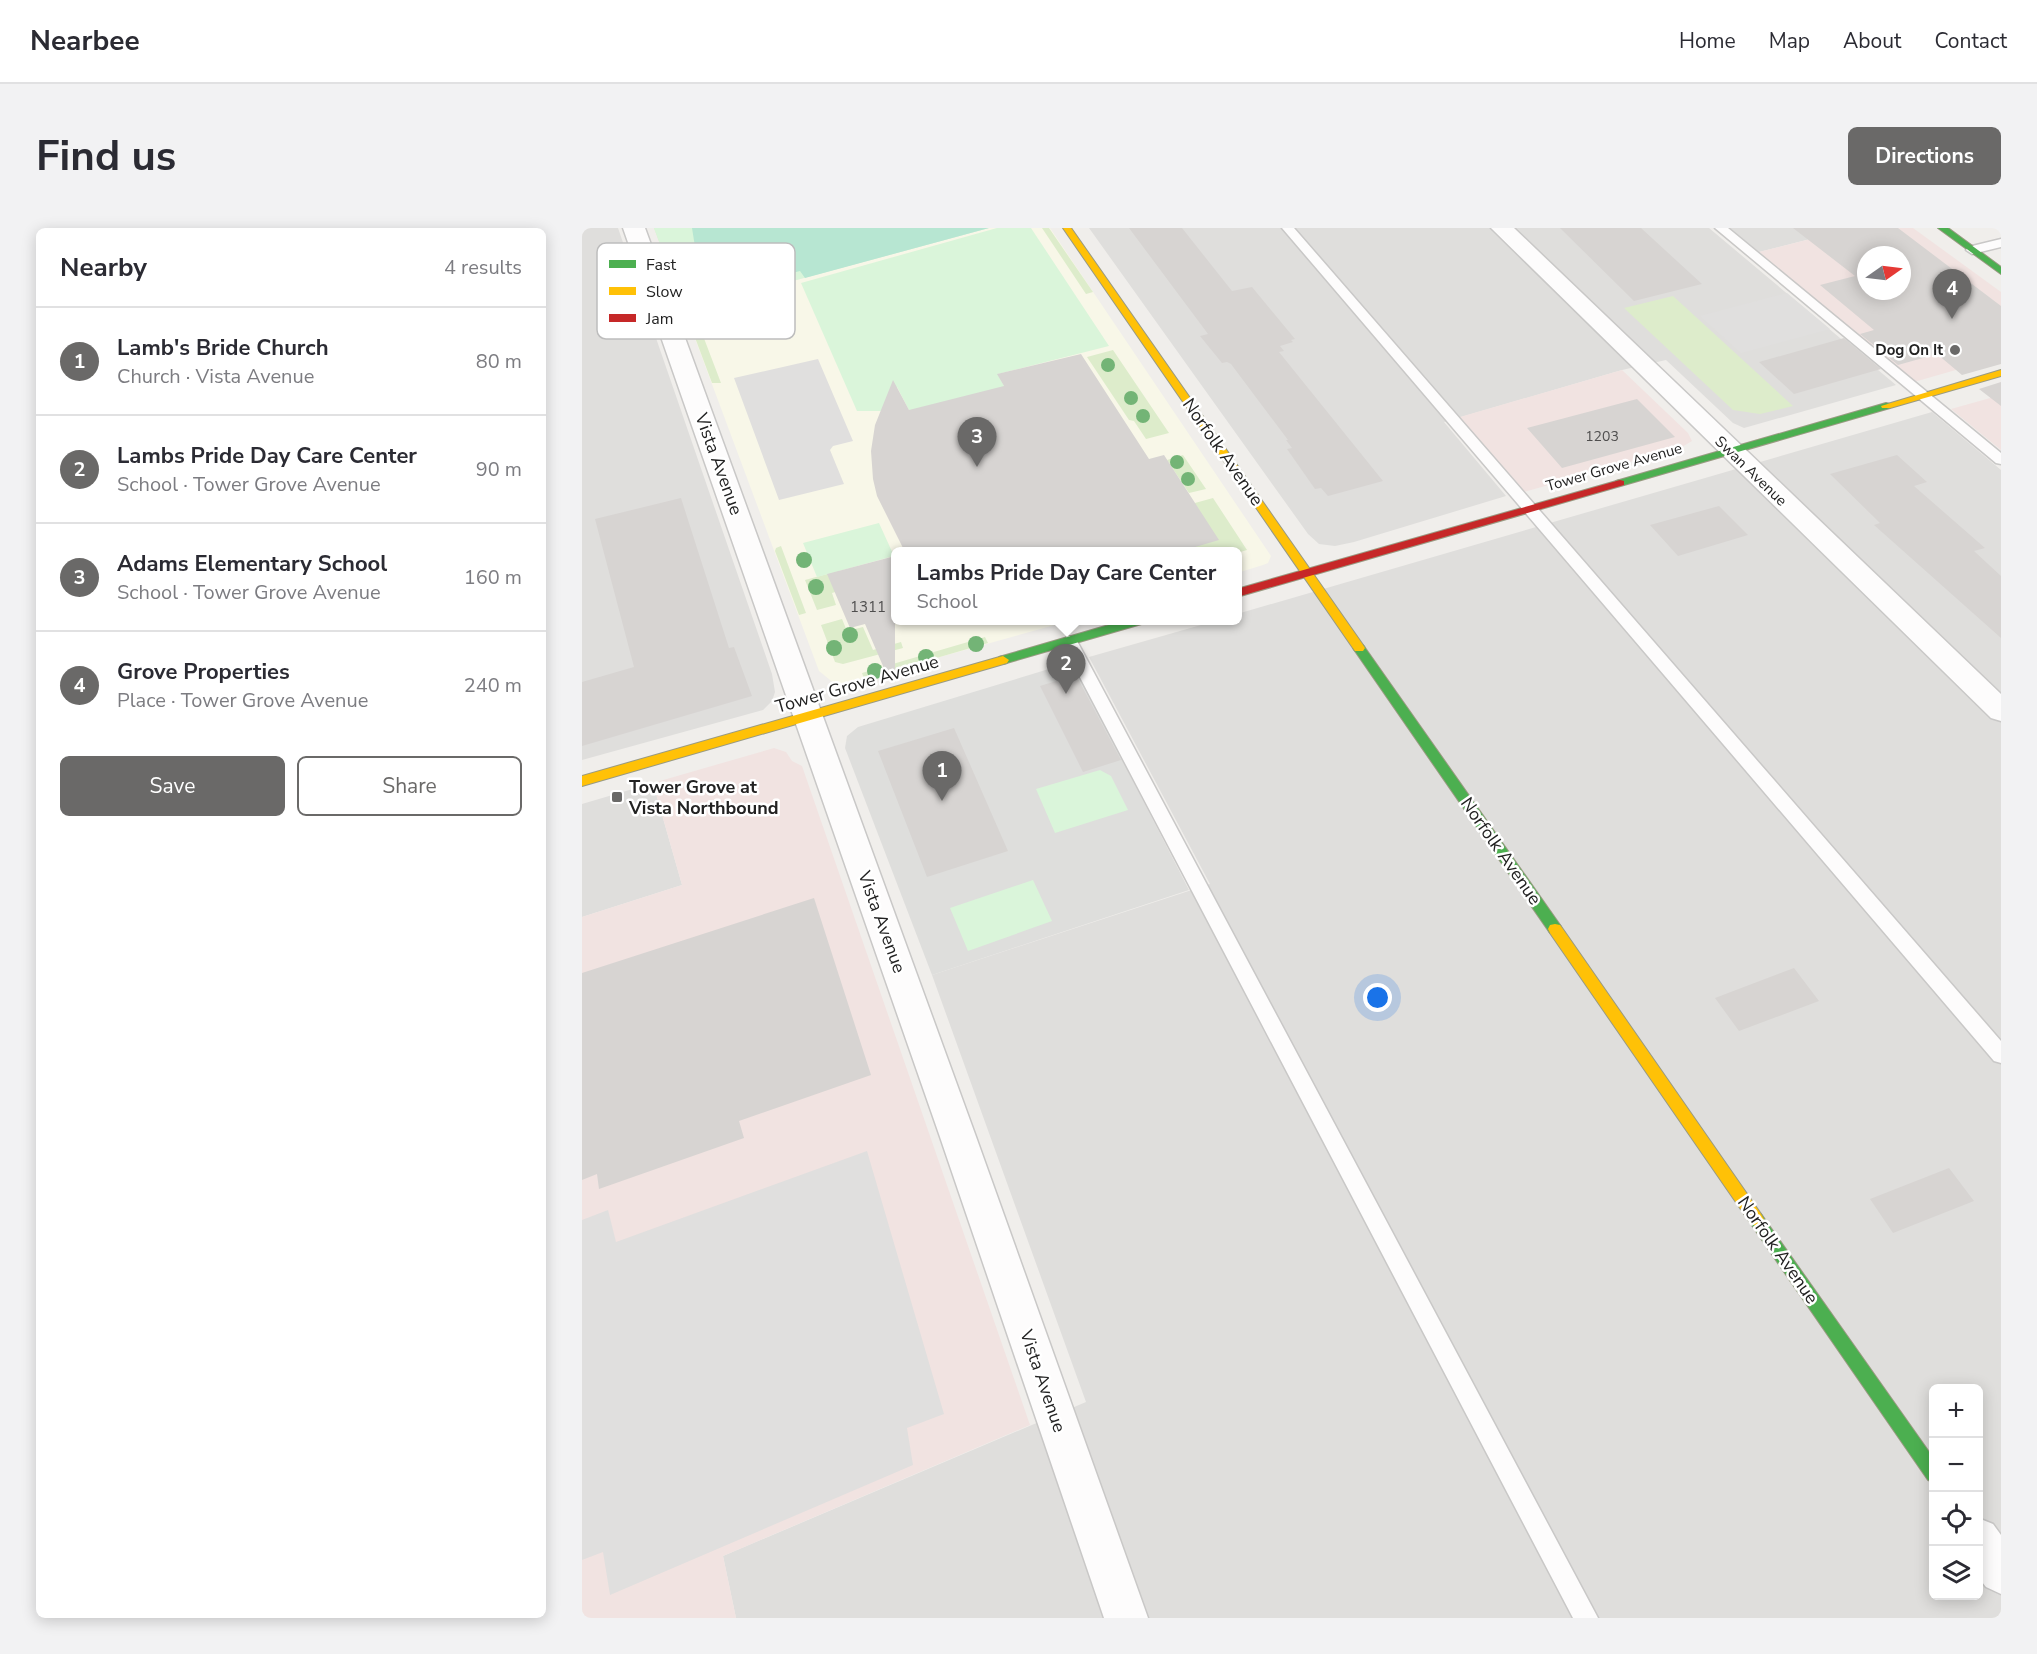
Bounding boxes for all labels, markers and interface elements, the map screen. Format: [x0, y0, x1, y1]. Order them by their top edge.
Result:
text: Nearbee [30, 22, 140, 60]
text: Home [1679, 27, 1736, 55]
text: Map [1769, 27, 1810, 55]
text: About [1843, 27, 1901, 55]
text: Contact [1934, 27, 2007, 55]
button: Directions [1848, 127, 2001, 185]
text: Find us [36, 128, 176, 185]
legend [597, 243, 795, 339]
north arrow [1857, 246, 1911, 300]
text: Nearby [60, 250, 147, 285]
text: 4 results [444, 254, 522, 281]
text: Fast [646, 254, 677, 276]
pin: 4 [1932, 270, 1972, 319]
text: Slow [646, 281, 683, 303]
text: Jam [645, 308, 673, 330]
text: Lamb's Bride Church [117, 333, 329, 363]
place label: Dog On It [1875, 340, 1943, 360]
marker: Dog On It [1948, 343, 1962, 357]
text: 1 [74, 348, 86, 375]
text: 80 m [476, 348, 522, 375]
text: Church · Vista Avenue [117, 363, 314, 390]
street label: Norfolk Avenue [1177, 393, 1269, 511]
street label: Vista Avenue [689, 409, 749, 518]
pin: 3 [958, 418, 996, 467]
house number: 1203 [1585, 427, 1619, 446]
street label: Swan Avenue [1711, 432, 1791, 510]
street label: Tower Grove Avenue [1544, 438, 1684, 496]
text: Lambs Pride Day Care Center [117, 441, 417, 471]
text: 2 [74, 456, 86, 483]
text: 90 m [476, 456, 522, 483]
text: School · Tower Grove Avenue [117, 471, 381, 498]
popup [891, 547, 1242, 625]
text: Adams Elementary School [117, 549, 387, 579]
text: Lambs Pride Day Care Center [917, 558, 1216, 588]
text: 3 [74, 564, 86, 591]
text: 160 m [464, 564, 522, 591]
text: School · Tower Grove Avenue [117, 579, 381, 606]
text: School [917, 588, 978, 615]
house number: 1311 [850, 597, 886, 617]
pin: 2 [1046, 644, 1086, 694]
street label: Tower Grove Avenue [773, 649, 941, 719]
text: Grove Properties [117, 657, 290, 687]
text: 4 [74, 672, 86, 699]
text: 240 m [464, 672, 522, 699]
text: Place · Tower Grove Avenue [117, 687, 368, 714]
pin: 1 [922, 752, 962, 801]
button: Save [60, 756, 285, 816]
button: Share [297, 756, 522, 816]
place label: Tower Grove at Vista Northbound [628, 775, 779, 820]
marker: Tower Grove at Vista Northbound [610, 790, 624, 804]
street label: Norfolk Avenue [1455, 792, 1547, 910]
street label: Vista Avenue [852, 867, 912, 976]
your location [1363, 983, 1392, 1012]
street label: Norfolk Avenue [1732, 1191, 1824, 1309]
street label: Vista Avenue [1014, 1326, 1072, 1435]
map controls [1929, 1384, 1983, 1600]
button: + [1929, 1384, 1983, 1438]
button: − [1929, 1438, 1983, 1492]
button: locate [1929, 1492, 1983, 1546]
button: layers [1929, 1546, 1983, 1600]

